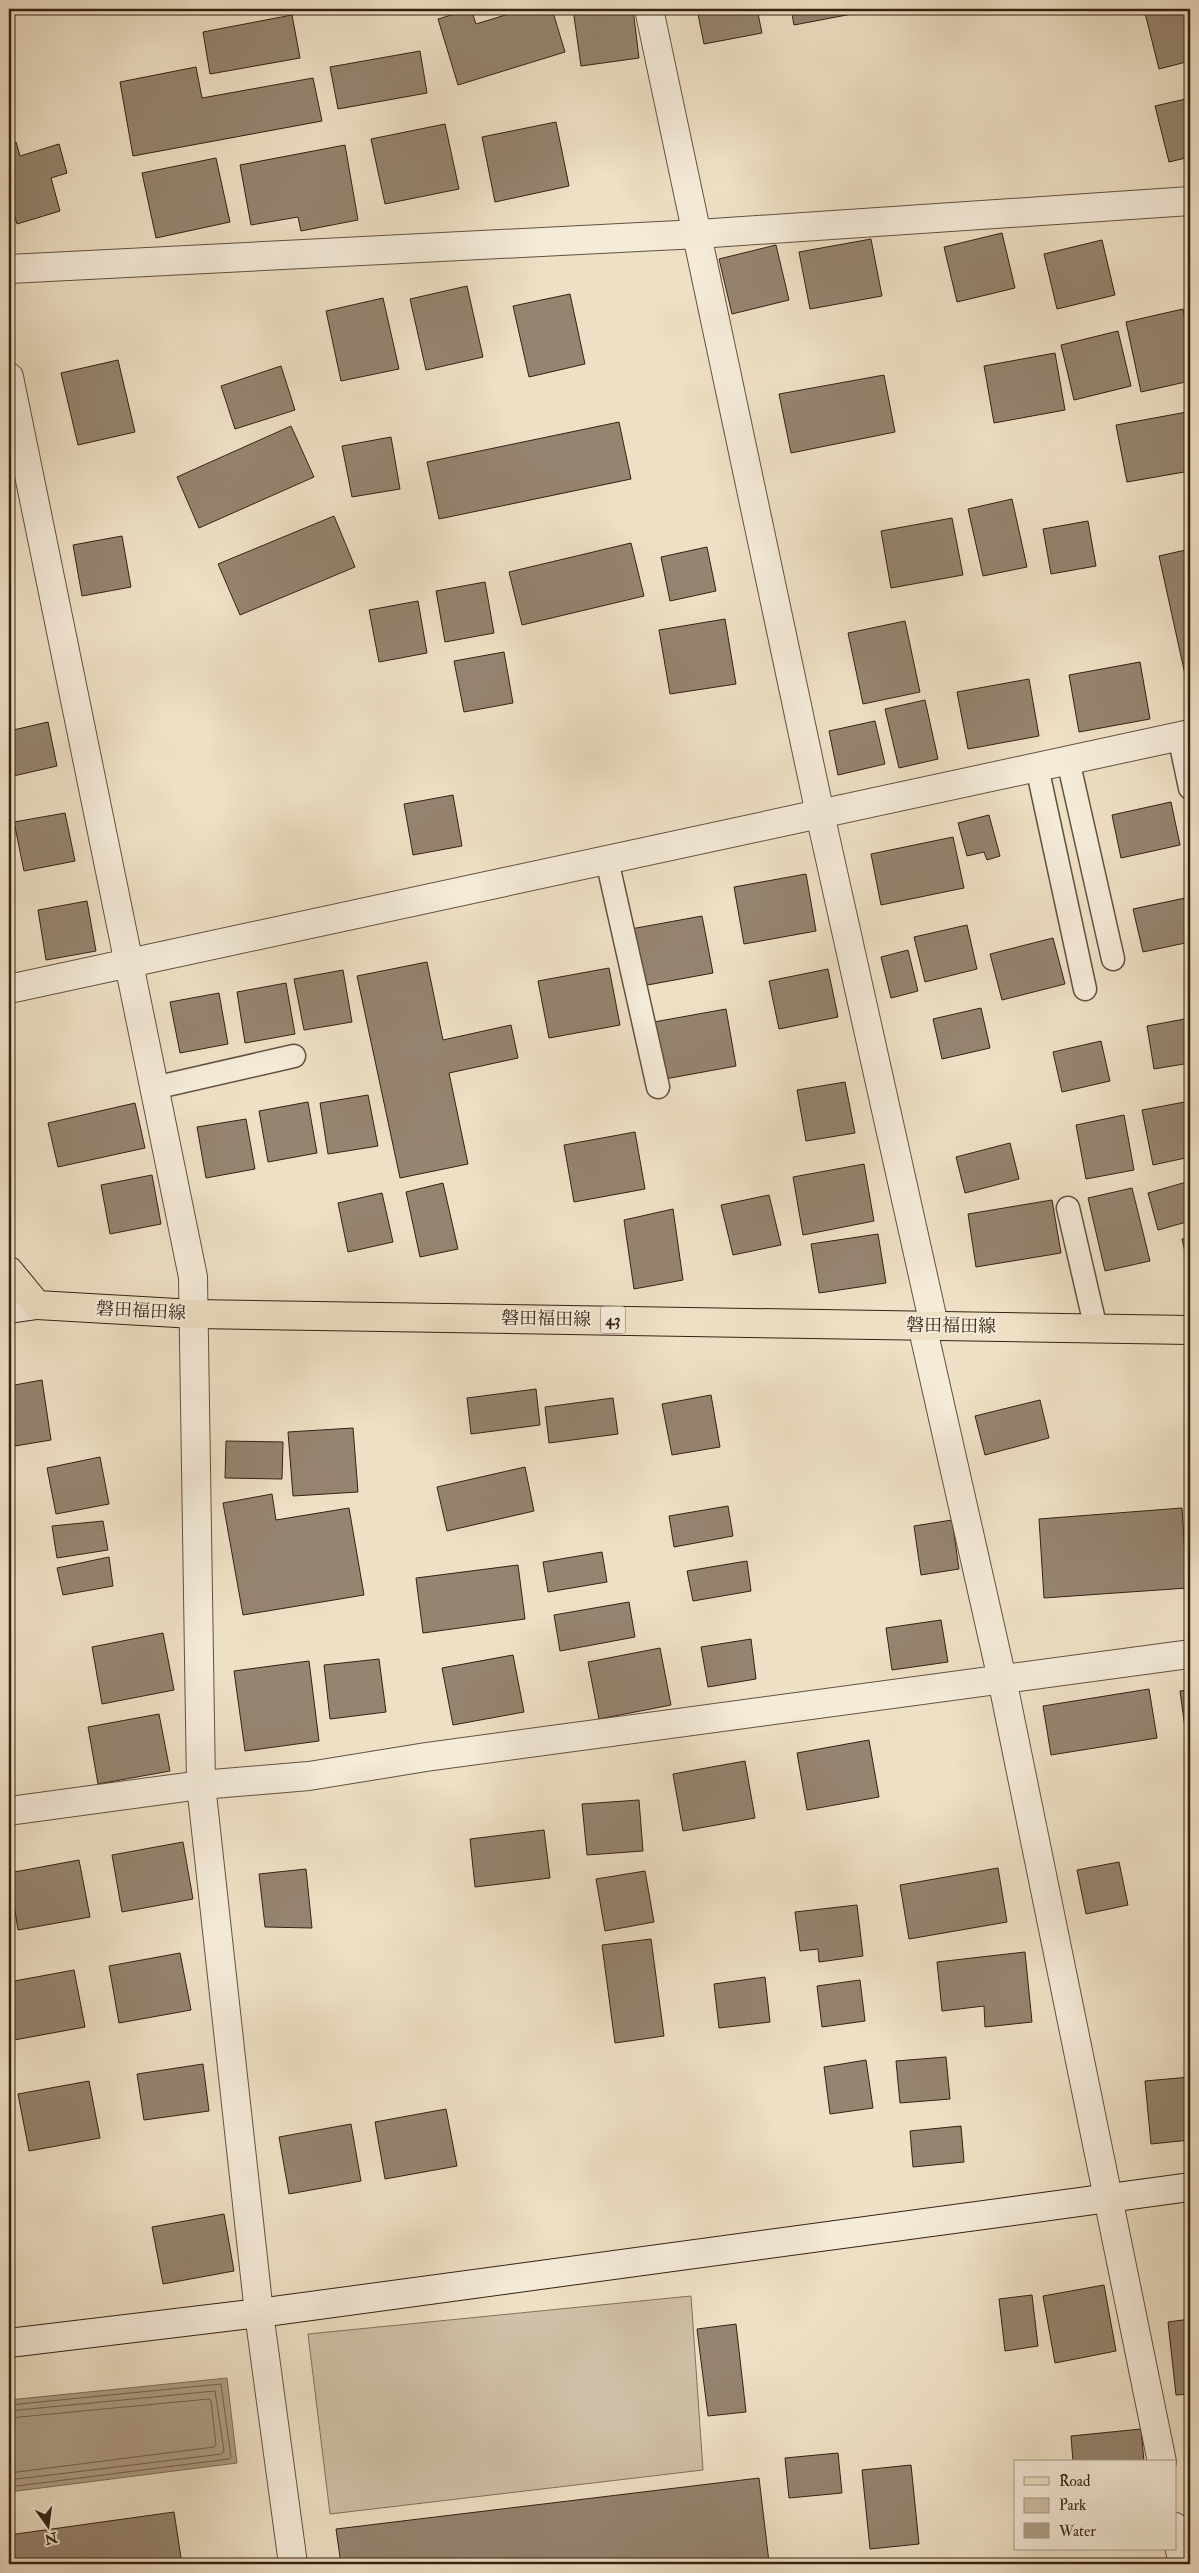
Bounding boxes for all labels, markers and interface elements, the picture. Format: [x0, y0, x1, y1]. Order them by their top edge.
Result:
street label: 磐田福田線 [95, 1297, 187, 1325]
road number: 43 [600, 1306, 626, 1334]
street label: 磐田福田線 [501, 1307, 591, 1331]
street label: 磐田福田線 [906, 1314, 996, 1338]
legend [1014, 2460, 1176, 2550]
text: Road [1059, 2472, 1091, 2491]
text: Park [1059, 2496, 1086, 2515]
north arrow [22, 2500, 72, 2550]
text: Water [1058, 2522, 1096, 2541]
text: N [42, 2528, 60, 2548]

